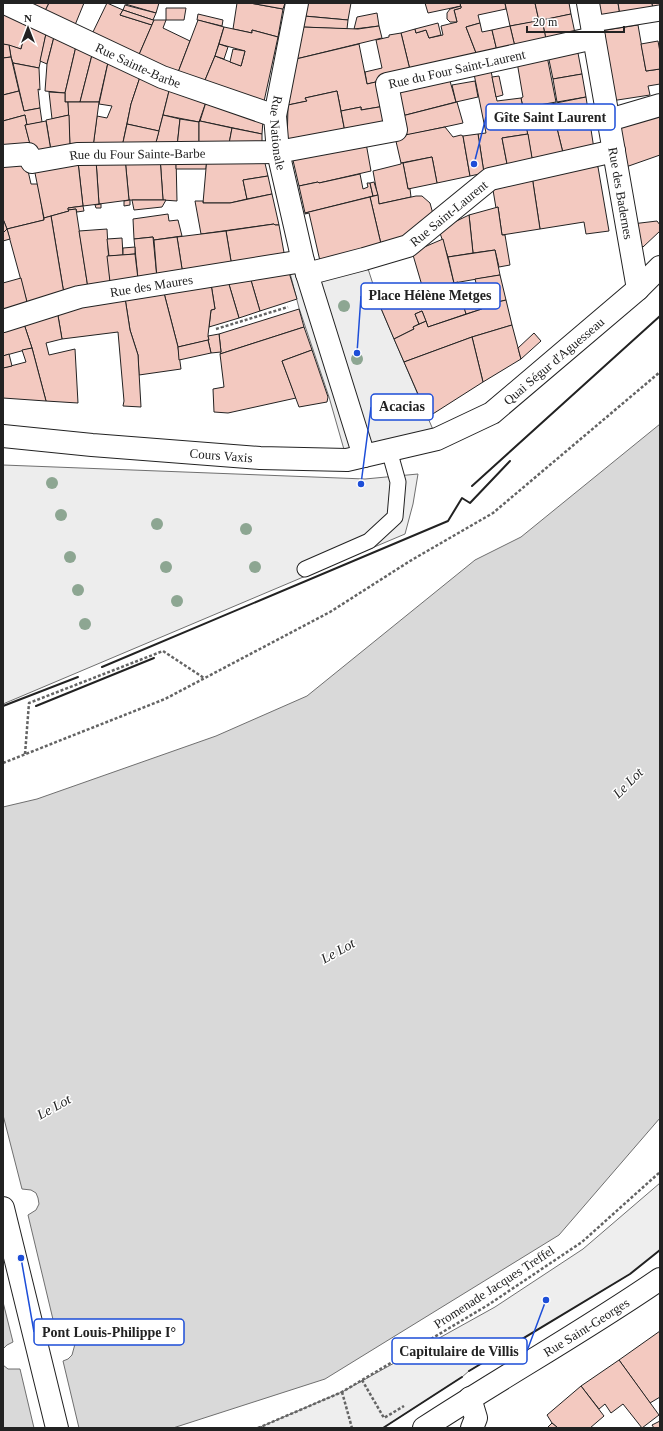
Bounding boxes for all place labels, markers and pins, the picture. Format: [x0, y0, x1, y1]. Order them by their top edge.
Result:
callout: Gîte Saint Laurent [486, 104, 615, 130]
callout: Place Hélène Metges [361, 283, 500, 309]
callout: Acacias [371, 394, 433, 420]
callout: Pont Louis-Philippe I° [34, 1319, 184, 1345]
callout: Capitulaire de Villis [392, 1338, 527, 1364]

